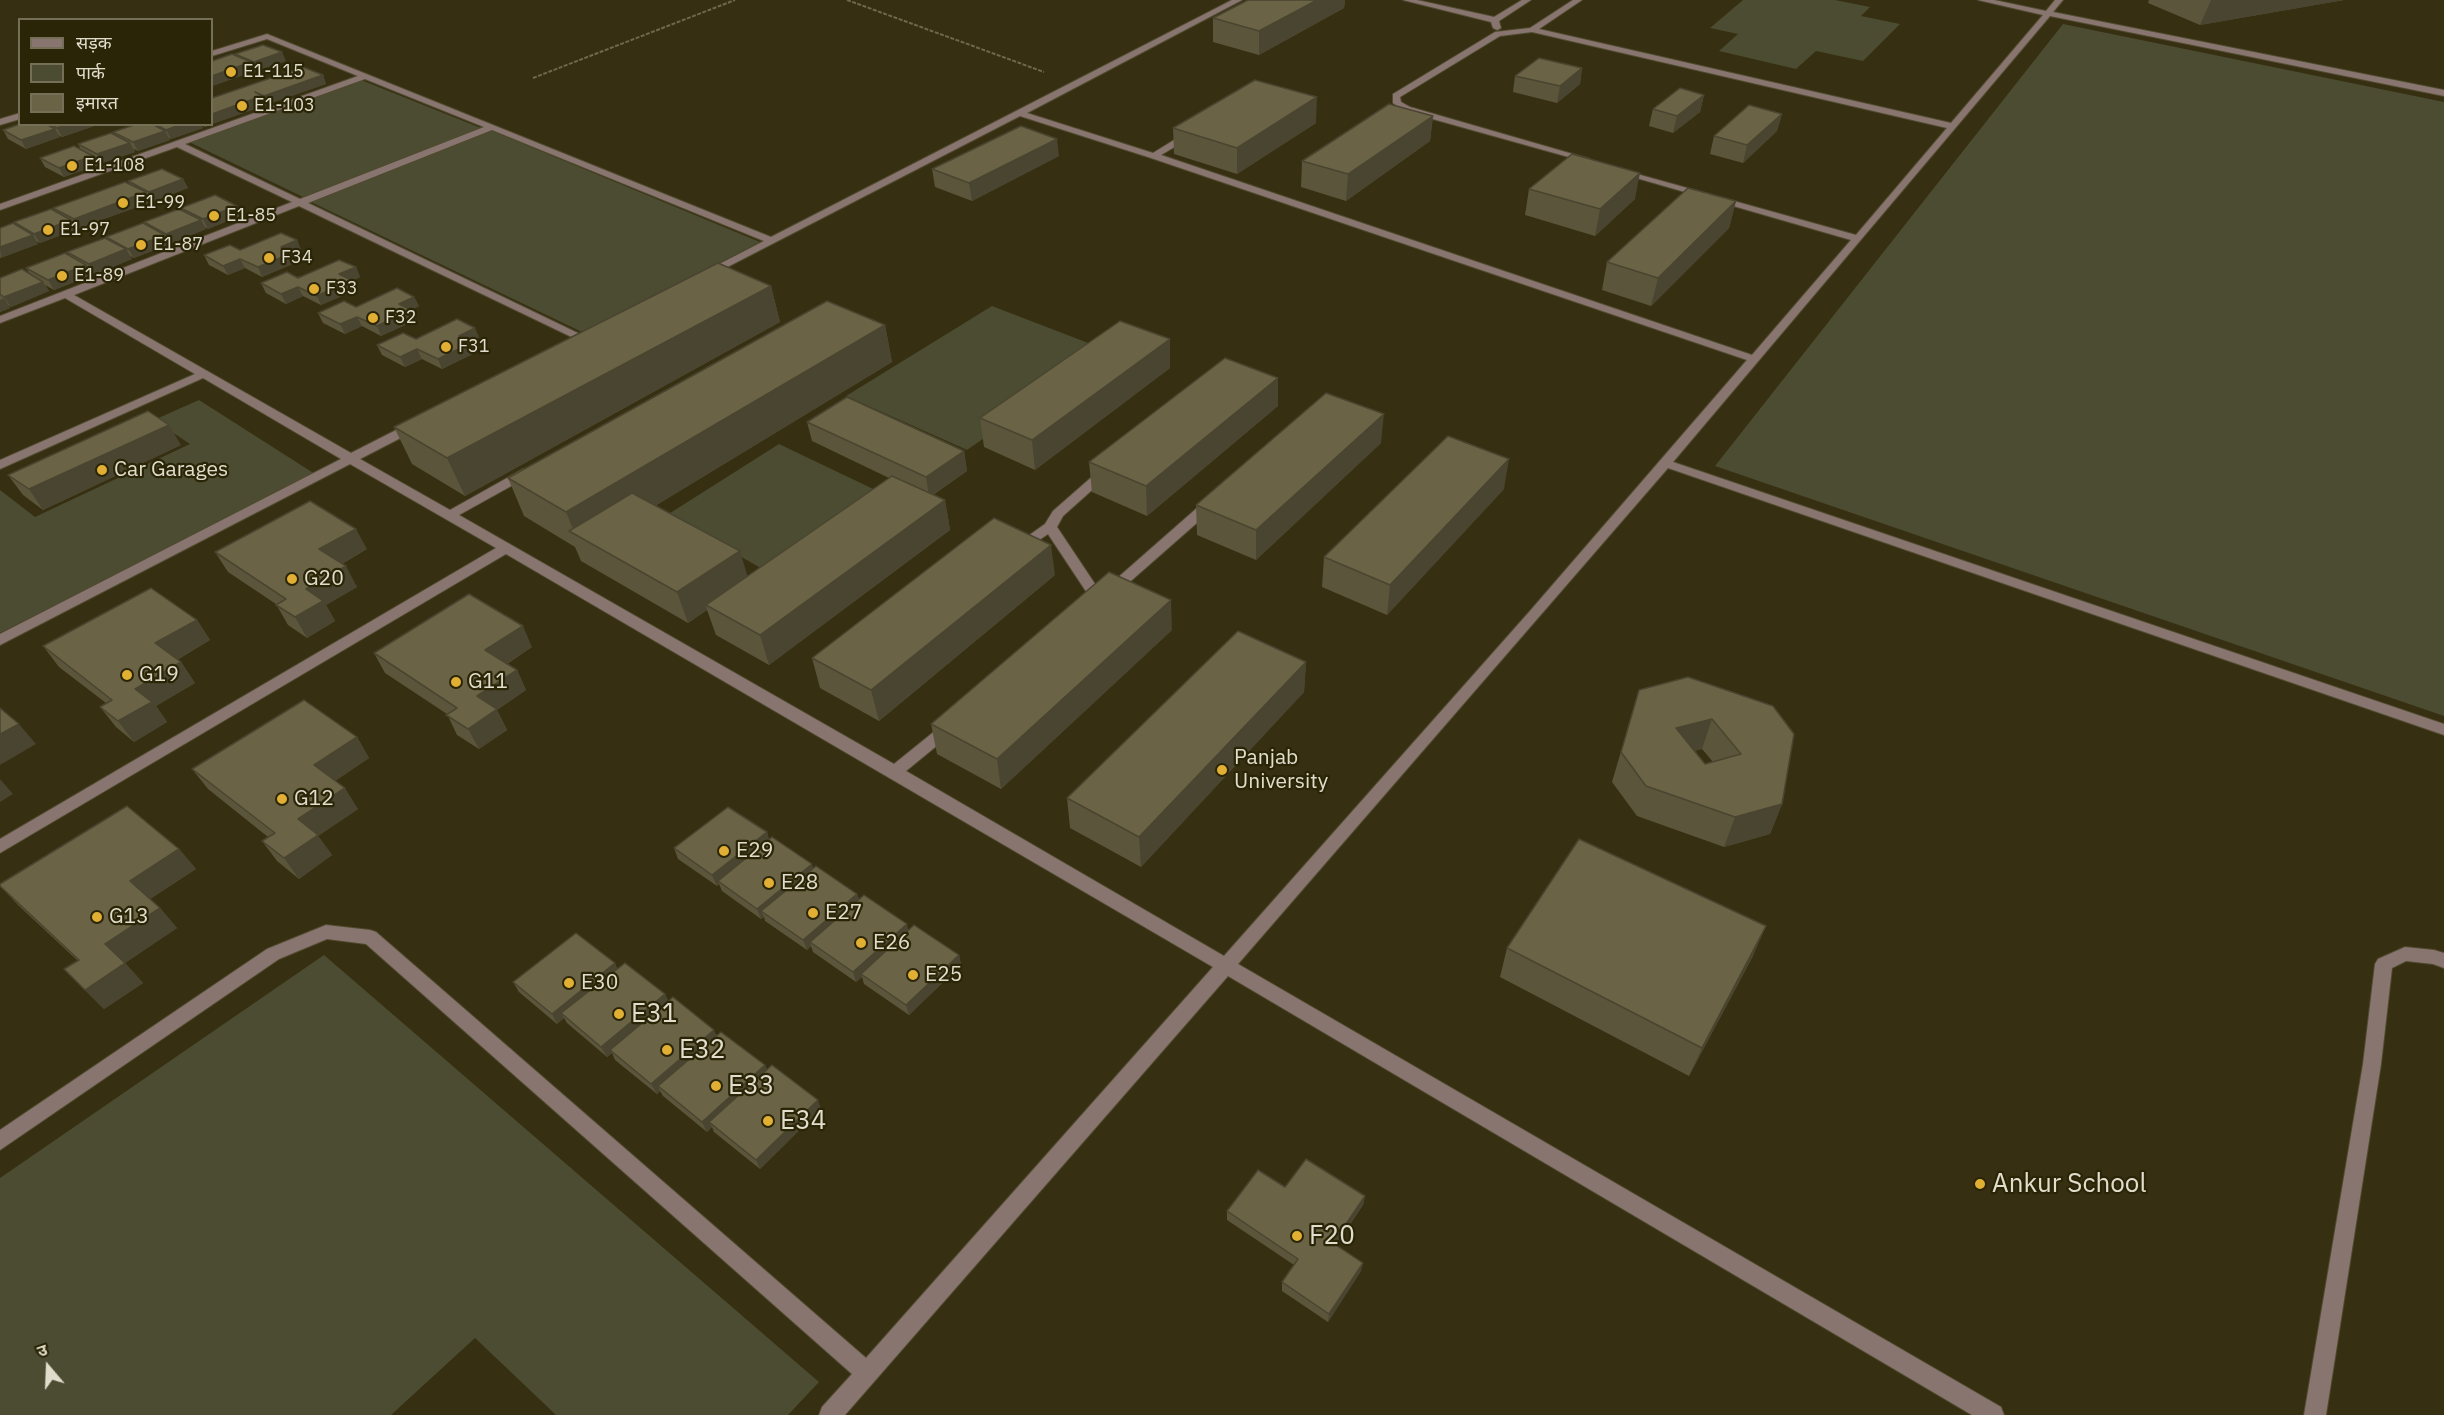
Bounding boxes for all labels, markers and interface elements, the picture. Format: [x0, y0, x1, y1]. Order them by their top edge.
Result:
legend [18, 18, 213, 126]
text: सड़क [76, 31, 112, 54]
text: पार्क [76, 61, 105, 84]
place label: E1-115 [243, 61, 304, 83]
marker: E1-115 [224, 65, 238, 79]
text: इमारत [76, 91, 118, 114]
place label: E1-103 [254, 95, 315, 117]
marker: E1-103 [235, 99, 249, 113]
place label: E1-108 [84, 155, 145, 177]
marker: E1-108 [65, 159, 79, 173]
place label: E1-99 [135, 192, 185, 214]
marker: E1-99 [116, 196, 130, 210]
place label: E1-85 [226, 205, 276, 227]
marker: E1-85 [207, 209, 221, 223]
place label: E1-97 [60, 219, 110, 241]
marker: E1-97 [41, 223, 55, 237]
place label: E1-87 [153, 234, 203, 256]
marker: E1-87 [134, 238, 148, 252]
place label: F34 [281, 247, 313, 269]
marker: F34 [262, 251, 276, 265]
place label: E1-89 [74, 265, 124, 287]
marker: E1-89 [55, 269, 69, 283]
place label: F33 [326, 278, 358, 300]
marker: F33 [307, 282, 321, 296]
place label: F32 [385, 307, 417, 329]
marker: F32 [366, 311, 380, 325]
place label: F31 [458, 336, 490, 358]
marker: F31 [439, 340, 453, 354]
place label: Car Garages [114, 457, 228, 483]
marker: Car Garages [95, 463, 109, 477]
place label: G20 [304, 566, 344, 592]
marker: G20 [285, 572, 299, 586]
place label: G19 [139, 662, 179, 688]
marker: G19 [120, 668, 134, 682]
place label: G11 [468, 669, 508, 695]
marker: G11 [449, 675, 463, 689]
place label: Panjab University [1234, 745, 1328, 795]
marker: Panjab University [1215, 763, 1229, 777]
place label: G12 [294, 786, 334, 812]
marker: G12 [275, 792, 289, 806]
place label: E29 [736, 838, 773, 864]
marker: E29 [717, 844, 731, 858]
place label: E28 [781, 870, 818, 896]
marker: E28 [762, 876, 776, 890]
place label: E27 [825, 900, 862, 926]
place label: G13 [109, 904, 149, 930]
marker: E27 [806, 906, 820, 920]
marker: G13 [90, 910, 104, 924]
place label: E26 [873, 930, 910, 956]
marker: E26 [854, 936, 868, 950]
place label: E25 [925, 962, 962, 988]
marker: E25 [906, 968, 920, 982]
place label: E30 [581, 970, 618, 996]
marker: E30 [562, 976, 576, 990]
place label: E31 [631, 998, 677, 1030]
marker: E31 [612, 1007, 626, 1021]
place label: E32 [679, 1034, 725, 1066]
marker: E32 [660, 1043, 674, 1057]
place label: E33 [728, 1070, 774, 1102]
marker: E33 [709, 1079, 723, 1093]
place label: E34 [780, 1105, 826, 1137]
marker: E34 [761, 1114, 775, 1128]
place label: Ankur School [1992, 1168, 2146, 1200]
marker: Ankur School [1973, 1177, 1987, 1191]
place label: F20 [1309, 1220, 1355, 1252]
marker: F20 [1290, 1229, 1304, 1243]
north arrow [18, 1337, 78, 1397]
text: उ [34, 1339, 50, 1361]

